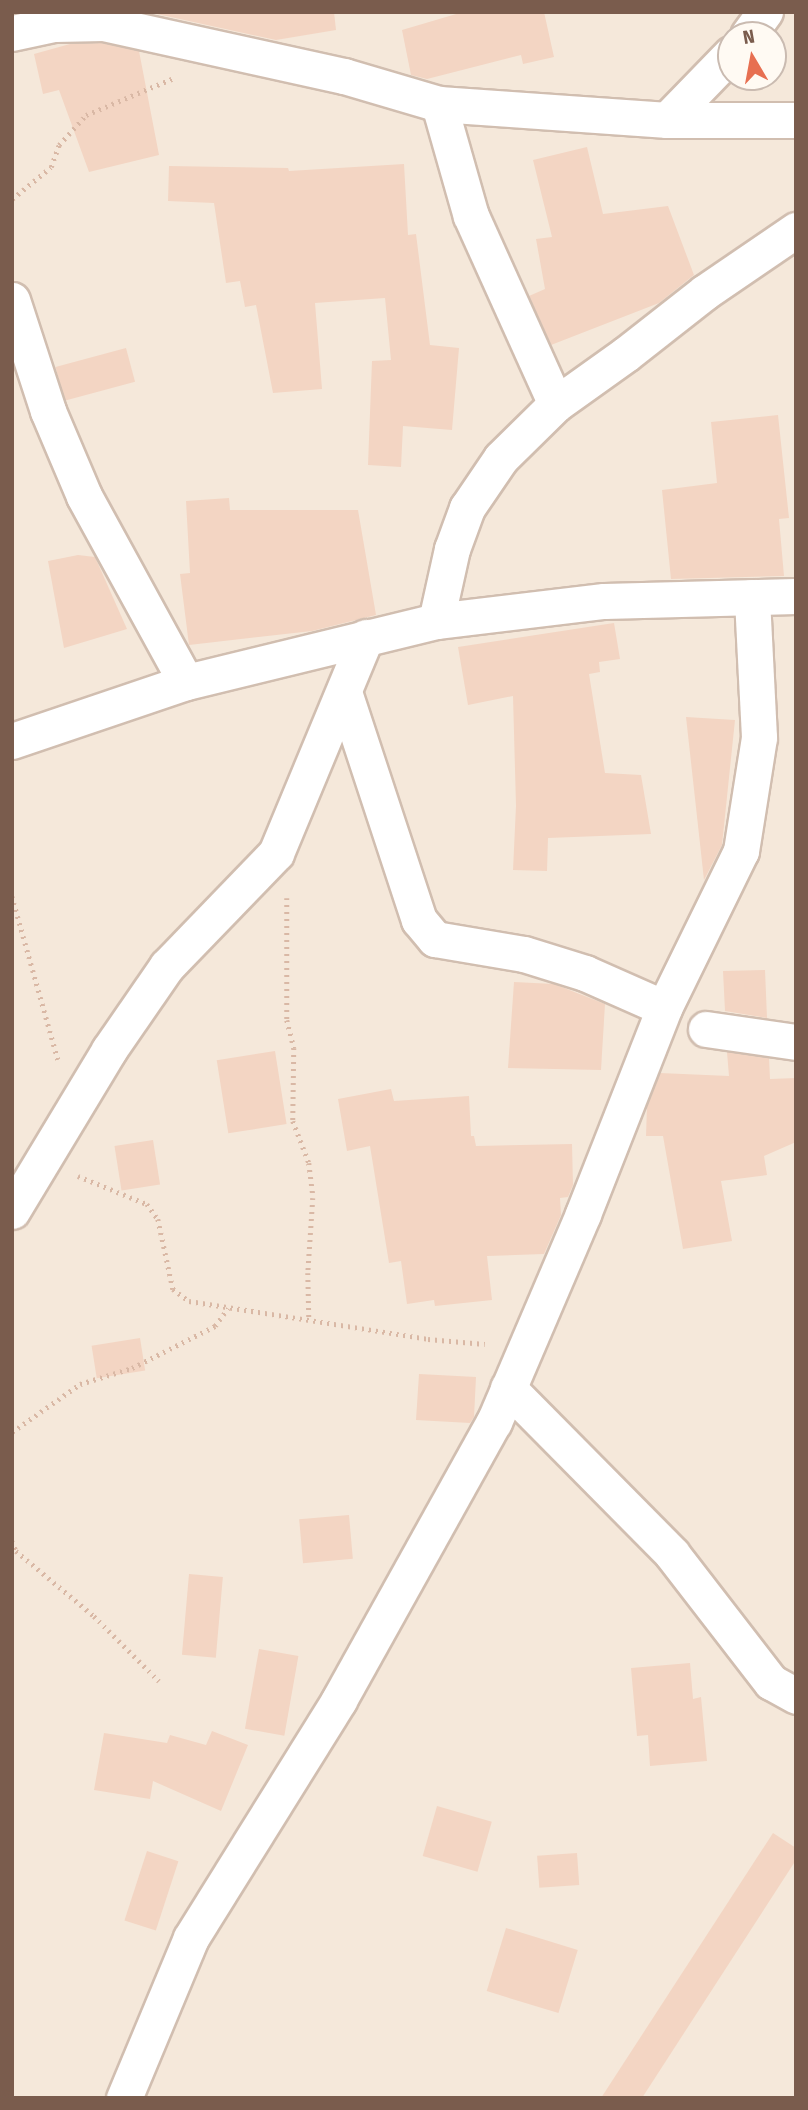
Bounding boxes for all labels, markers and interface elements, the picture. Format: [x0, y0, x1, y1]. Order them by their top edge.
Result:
north arrow [717, 21, 787, 91]
text: N [741, 24, 756, 49]

